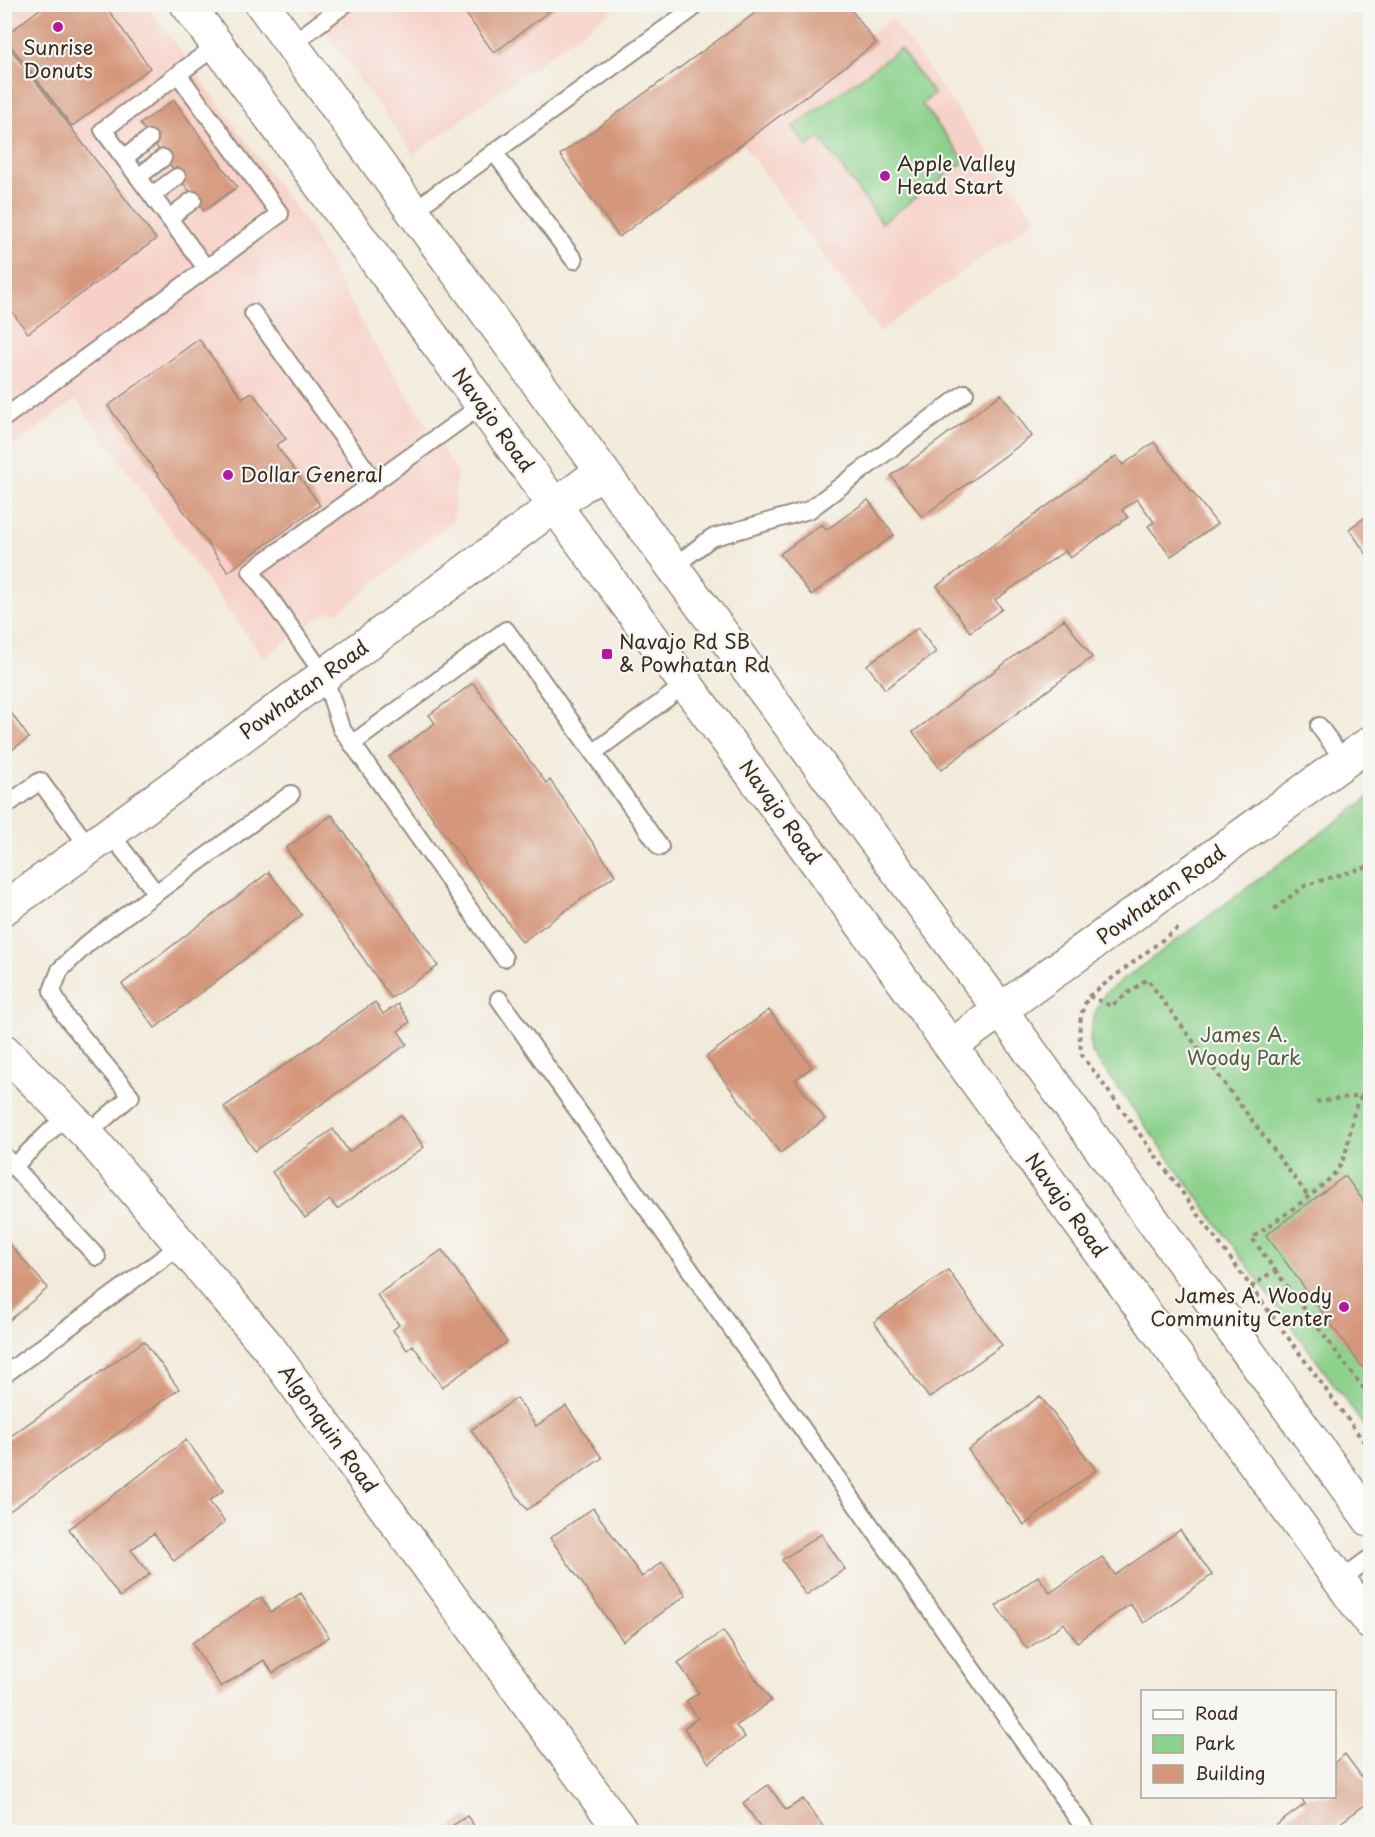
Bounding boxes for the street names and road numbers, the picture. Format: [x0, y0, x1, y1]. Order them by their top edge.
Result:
street label: Navajo Road [446, 361, 542, 478]
street label: Powhatan Road [233, 632, 374, 746]
street label: Navajo Road [733, 753, 829, 870]
street label: Powhatan Road [1090, 837, 1231, 951]
street label: Navajo Road [1019, 1146, 1115, 1263]
street label: Algonquin Road [272, 1358, 386, 1499]

